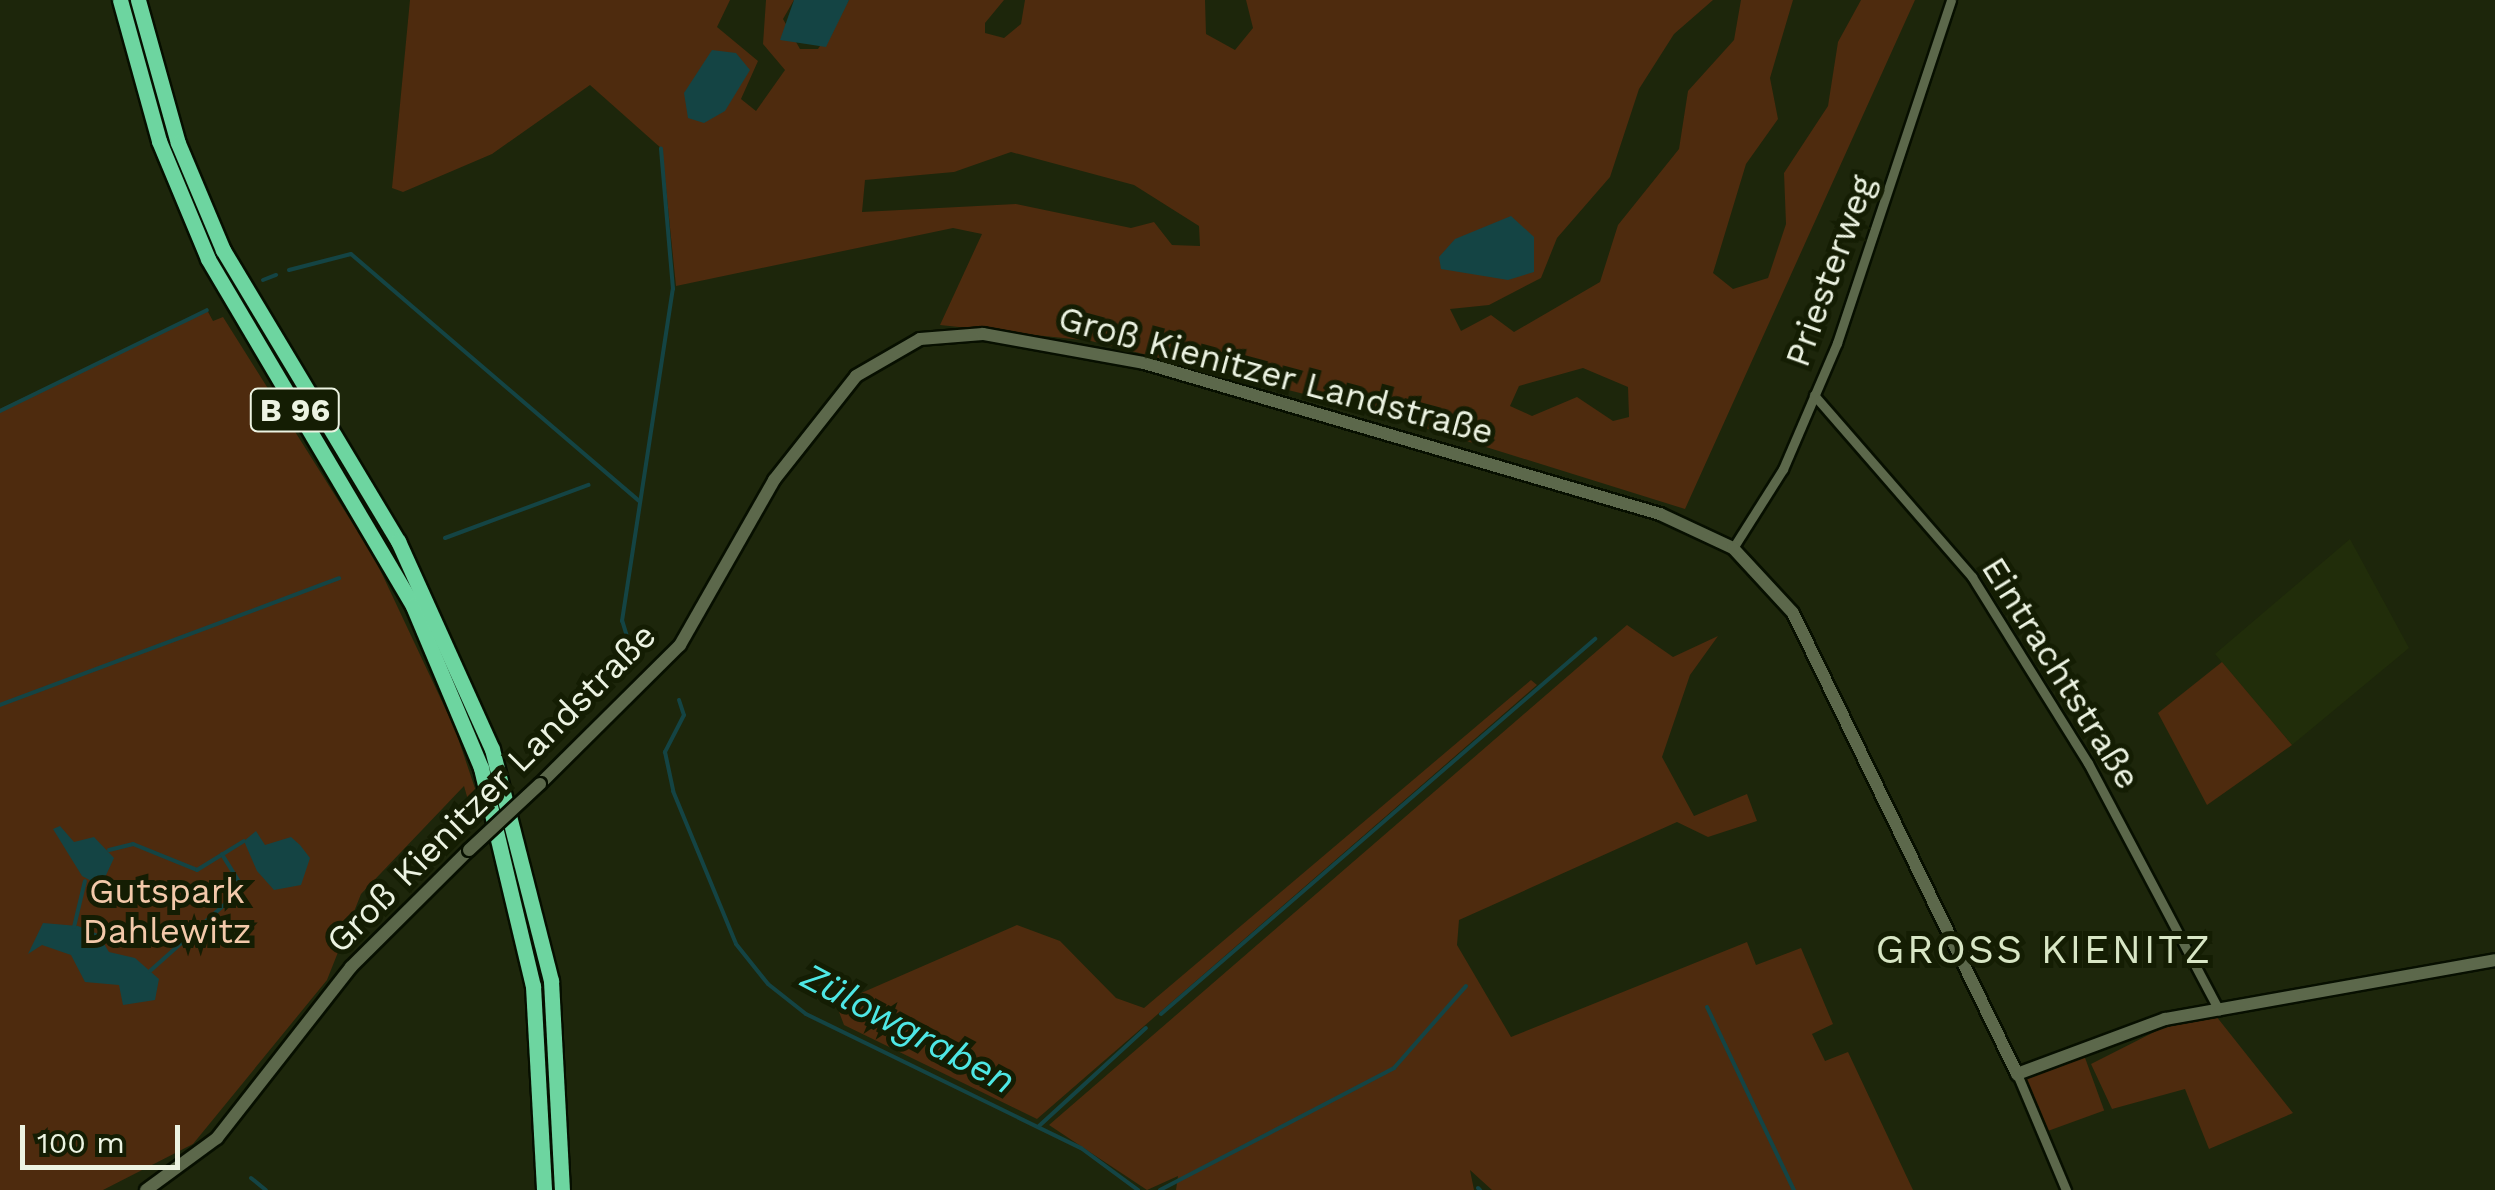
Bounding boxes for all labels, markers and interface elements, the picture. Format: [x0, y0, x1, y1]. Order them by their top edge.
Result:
street label: Priesterweg [1776, 170, 1884, 372]
street label: Groß Kienitzer Landstraße [1054, 297, 1498, 453]
road number: B 96 [248, 383, 342, 437]
street label: Eintrachtstraße [1973, 549, 2149, 797]
street label: Groß Kienitzer Landstraße [317, 614, 665, 962]
park label: Gutspark Dahlewitz [82, 870, 252, 952]
district label: GROSS KIENITZ [1876, 926, 2212, 974]
water label: Zülowgraben [793, 954, 1023, 1104]
scale bar [25, 1105, 185, 1167]
text: 100 m [37, 1125, 125, 1160]

